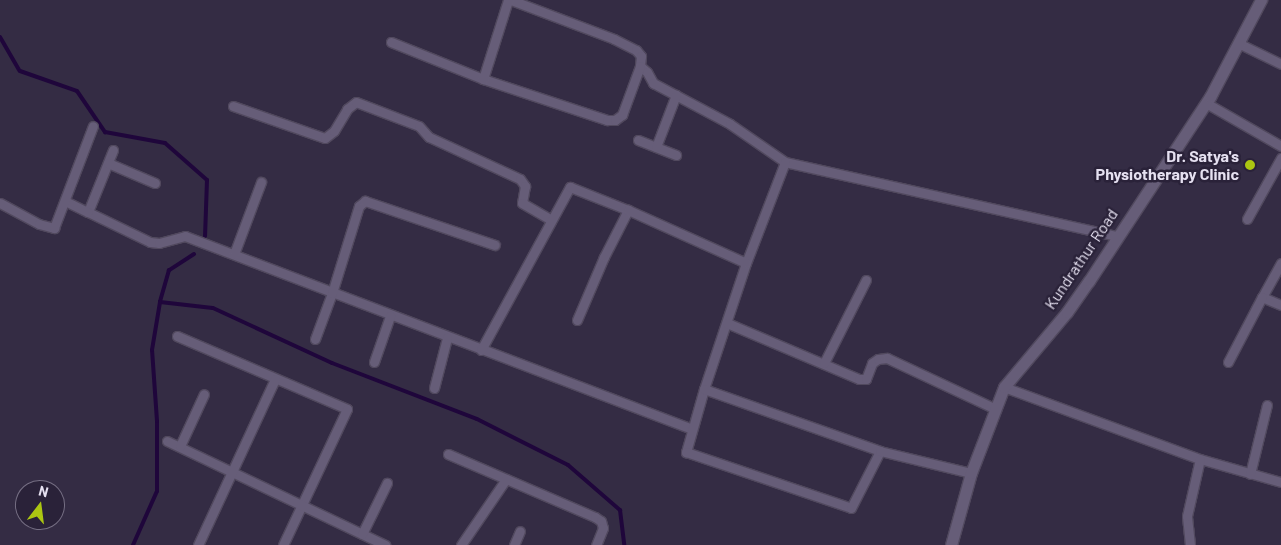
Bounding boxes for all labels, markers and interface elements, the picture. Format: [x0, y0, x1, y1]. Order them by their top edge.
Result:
place label: Dr. Satya's Physiotherapy Clinic [1096, 146, 1239, 184]
marker: Dr. Satya's Physiotherapy Clinic [1243, 158, 1257, 172]
street label: Kundrathur Road [1040, 205, 1122, 313]
north arrow [15, 480, 65, 530]
text: N [37, 482, 50, 500]

